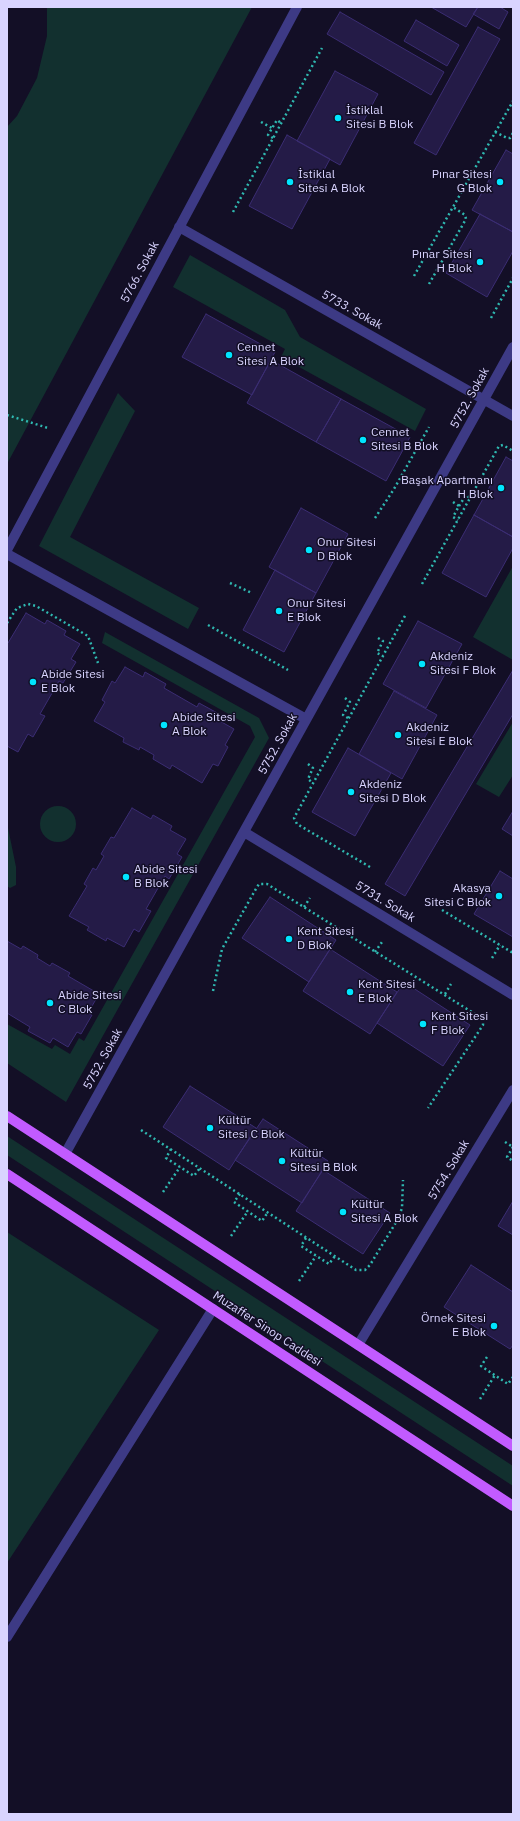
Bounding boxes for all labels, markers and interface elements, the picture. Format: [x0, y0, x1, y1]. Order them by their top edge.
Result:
place label: İstiklal Sitesi B Blok [346, 104, 413, 132]
marker: İstiklal Sitesi B Blok [333, 113, 343, 123]
place label: İstiklal Sitesi A Blok [298, 168, 365, 196]
place label: Pınar Sitesi G Blok [432, 168, 492, 196]
marker: İstiklal Sitesi A Blok [285, 177, 295, 187]
marker: Pınar Sitesi G Blok [495, 177, 505, 187]
street label: 5766. Sokak [118, 239, 162, 305]
place label: Pınar Sitesi H Blok [412, 248, 472, 276]
marker: Pınar Sitesi H Blok [475, 257, 485, 267]
street label: 5733. Sokak [319, 287, 385, 333]
place label: Cennet Sitesi A Blok [237, 341, 304, 369]
marker: Cennet Sitesi A Blok [224, 350, 234, 360]
street label: 5752. Sokak [447, 365, 493, 431]
place label: Cennet Sitesi B Blok [371, 426, 438, 454]
marker: Cennet Sitesi B Blok [358, 435, 368, 445]
place label: Başak Apartmanı H Blok [401, 474, 493, 502]
marker: Başak Apartmanı H Blok [496, 483, 506, 493]
place label: Onur Sitesi D Blok [317, 536, 376, 564]
marker: Onur Sitesi D Blok [304, 545, 314, 555]
place label: Onur Sitesi E Blok [287, 597, 346, 625]
marker: Onur Sitesi E Blok [274, 606, 284, 616]
place label: Akdeniz Sitesi F Blok [430, 650, 496, 678]
marker: Akdeniz Sitesi F Blok [417, 659, 427, 669]
place label: Abide Sitesi E Blok [41, 668, 105, 696]
marker: Abide Sitesi E Blok [28, 677, 38, 687]
place label: Abide Sitesi A Blok [172, 711, 236, 739]
street label: 5752. Sokak [255, 711, 301, 777]
marker: Abide Sitesi A Blok [159, 720, 169, 730]
place label: Akdeniz Sitesi E Blok [406, 721, 472, 749]
marker: Akdeniz Sitesi E Blok [393, 730, 403, 740]
place label: Akdeniz Sitesi D Blok [359, 778, 426, 806]
marker: Akdeniz Sitesi D Blok [346, 787, 356, 797]
place label: Abide Sitesi B Blok [134, 863, 198, 891]
marker: Abide Sitesi B Blok [121, 872, 131, 882]
street label: 5731. Sokak [352, 878, 418, 926]
place label: Akasya Sitesi C Blok [424, 882, 491, 910]
marker: Akasya Sitesi C Blok [494, 891, 504, 901]
place label: Kent Sitesi D Blok [297, 925, 354, 953]
marker: Kent Sitesi D Blok [284, 934, 294, 944]
place label: Kent Sitesi E Blok [358, 978, 415, 1006]
marker: Kent Sitesi E Blok [345, 987, 355, 997]
place label: Abide Sitesi C Blok [58, 989, 122, 1017]
marker: Abide Sitesi C Blok [45, 998, 55, 1008]
place label: Kent Sitesi F Blok [431, 1010, 488, 1038]
marker: Kent Sitesi F Blok [418, 1019, 428, 1029]
street label: 5752. Sokak [80, 1026, 126, 1092]
place label: Kültür Sitesi C Blok [218, 1114, 285, 1142]
marker: Kültür Sitesi C Blok [205, 1123, 215, 1133]
street label: 5754. Sokak [425, 1137, 473, 1203]
place label: Kültür Sitesi B Blok [290, 1147, 357, 1175]
marker: Kültür Sitesi B Blok [277, 1156, 287, 1166]
place label: Kültür Sitesi A Blok [351, 1198, 418, 1226]
marker: Kültür Sitesi A Blok [338, 1207, 348, 1217]
street label: Muzaffer Sinop Caddesi [210, 1288, 324, 1370]
place label: Örnek Sitesi E Blok [421, 1312, 486, 1340]
marker: Örnek Sitesi E Blok [489, 1321, 499, 1331]

